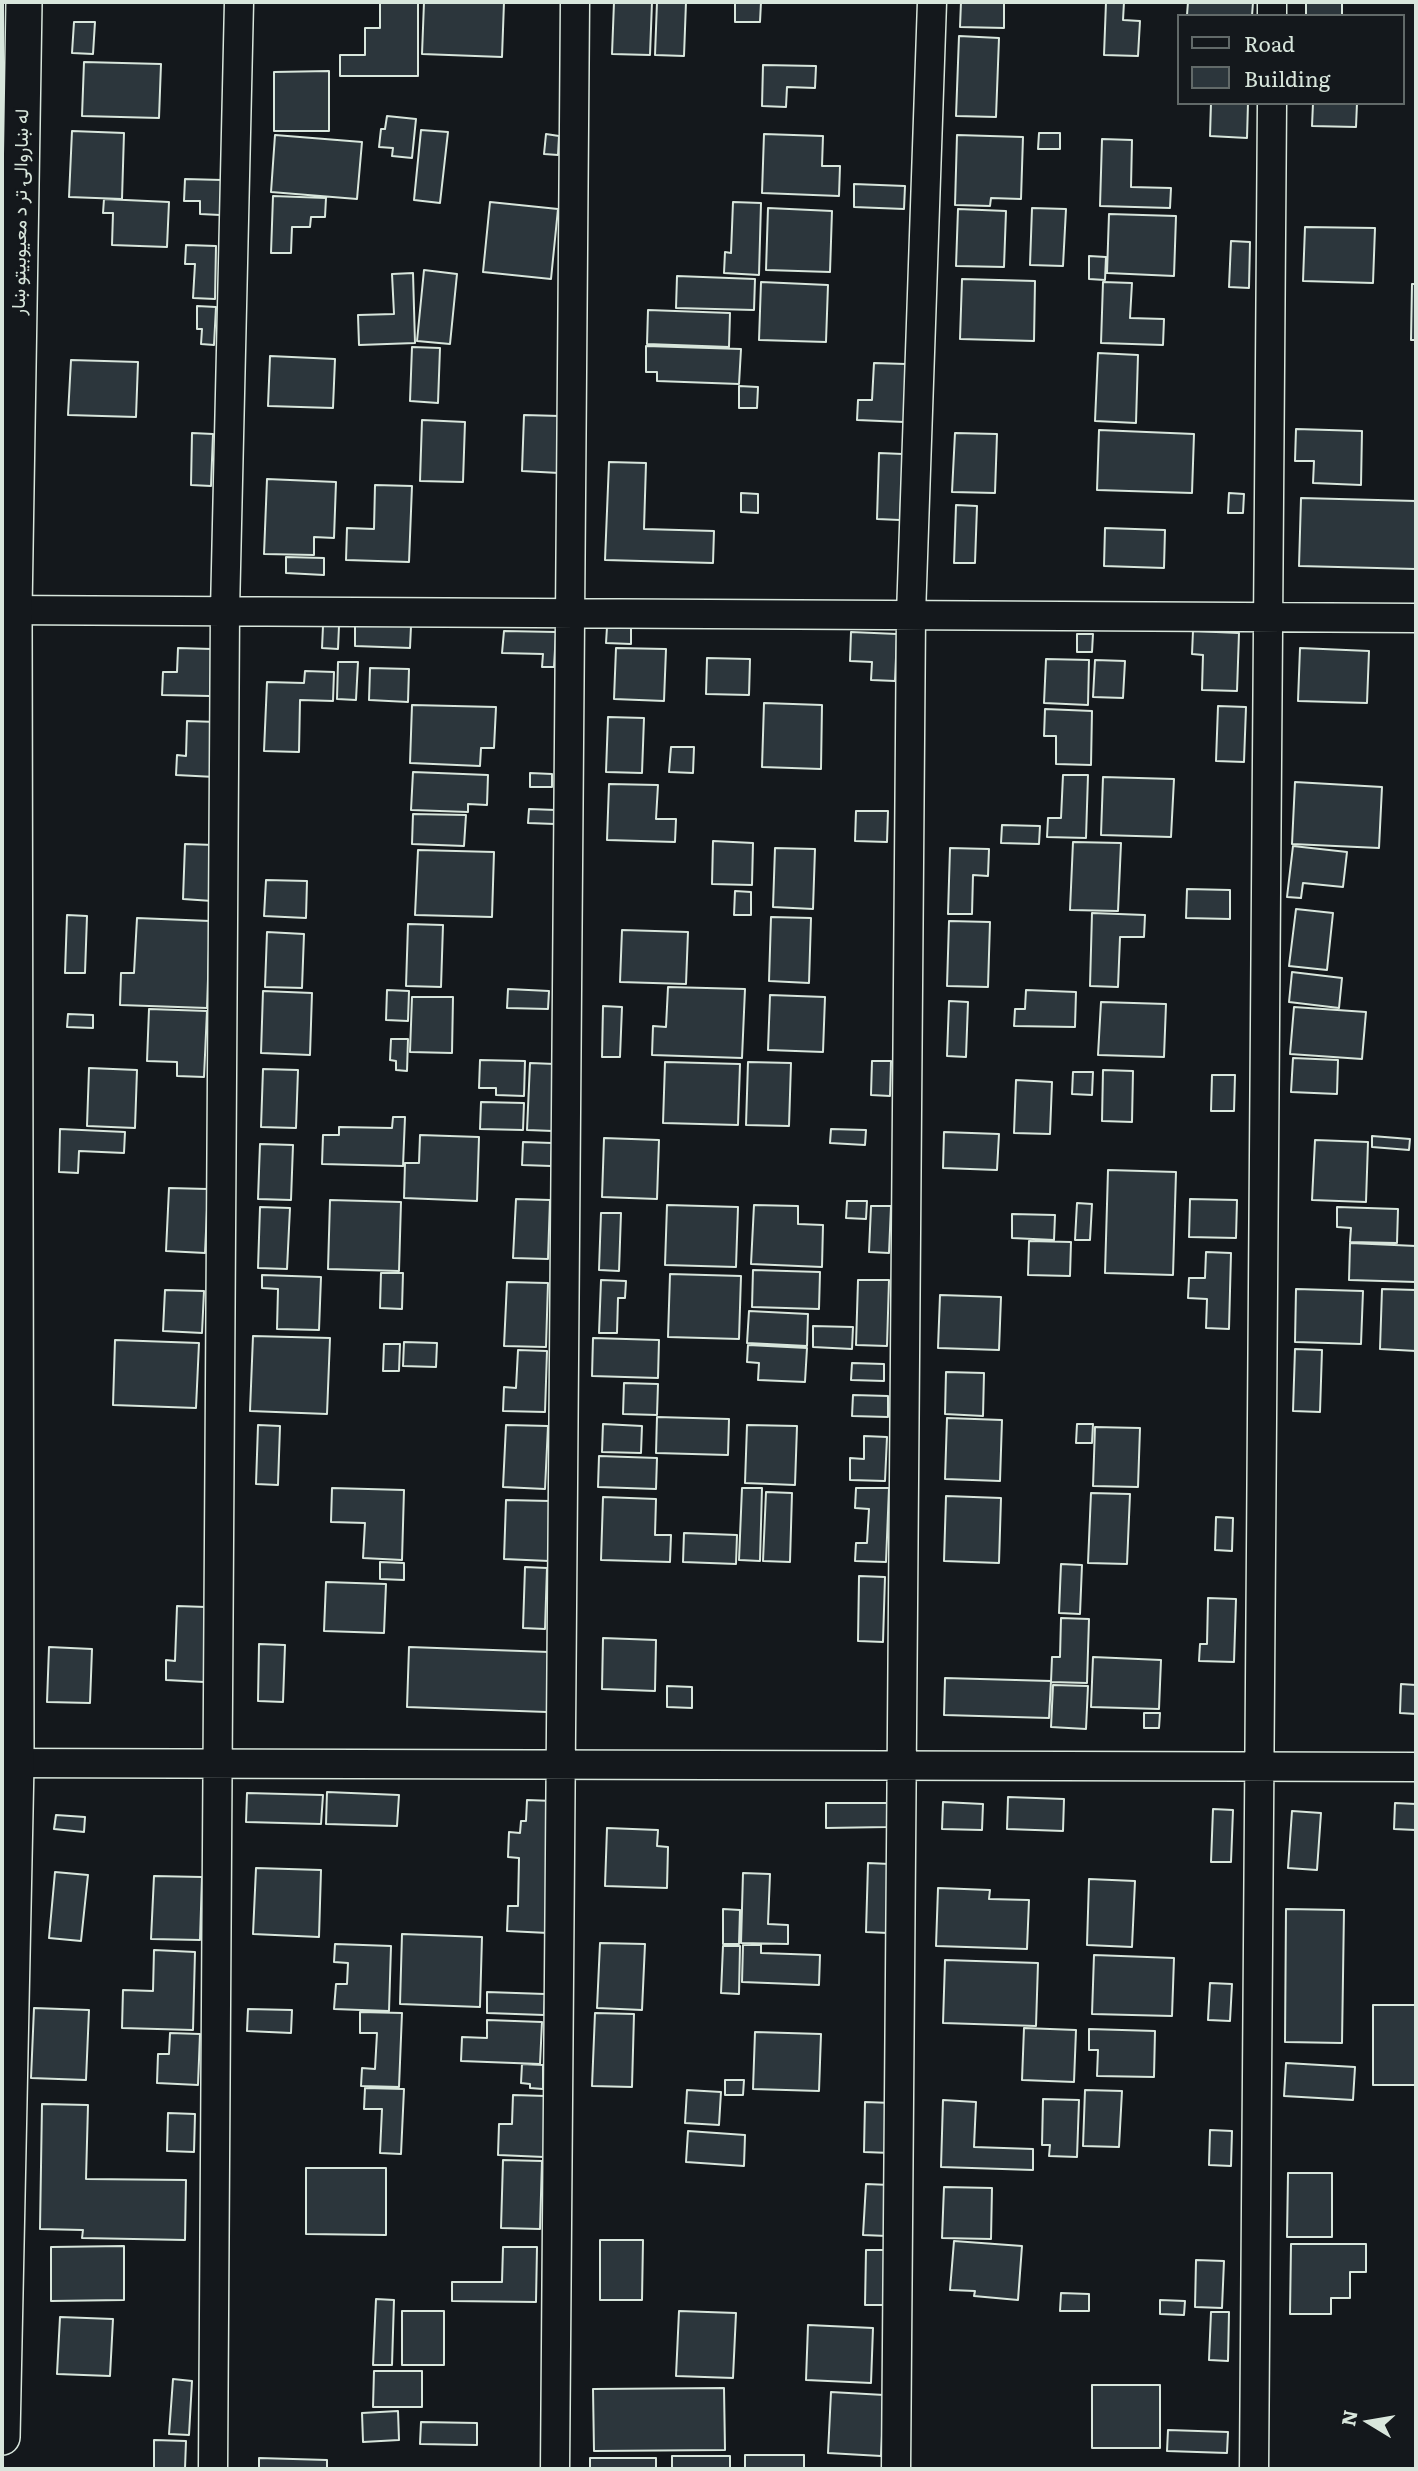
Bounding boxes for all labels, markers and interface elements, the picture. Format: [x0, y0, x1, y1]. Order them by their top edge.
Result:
legend [1176, 14, 1404, 105]
text: Road [1244, 27, 1295, 58]
text: Building [1244, 62, 1330, 93]
street label: له ښاروالۍ تر د معیوبیتو ښار [8, 108, 34, 316]
north arrow [1334, 2387, 1404, 2457]
text: N [1333, 2407, 1364, 2429]

